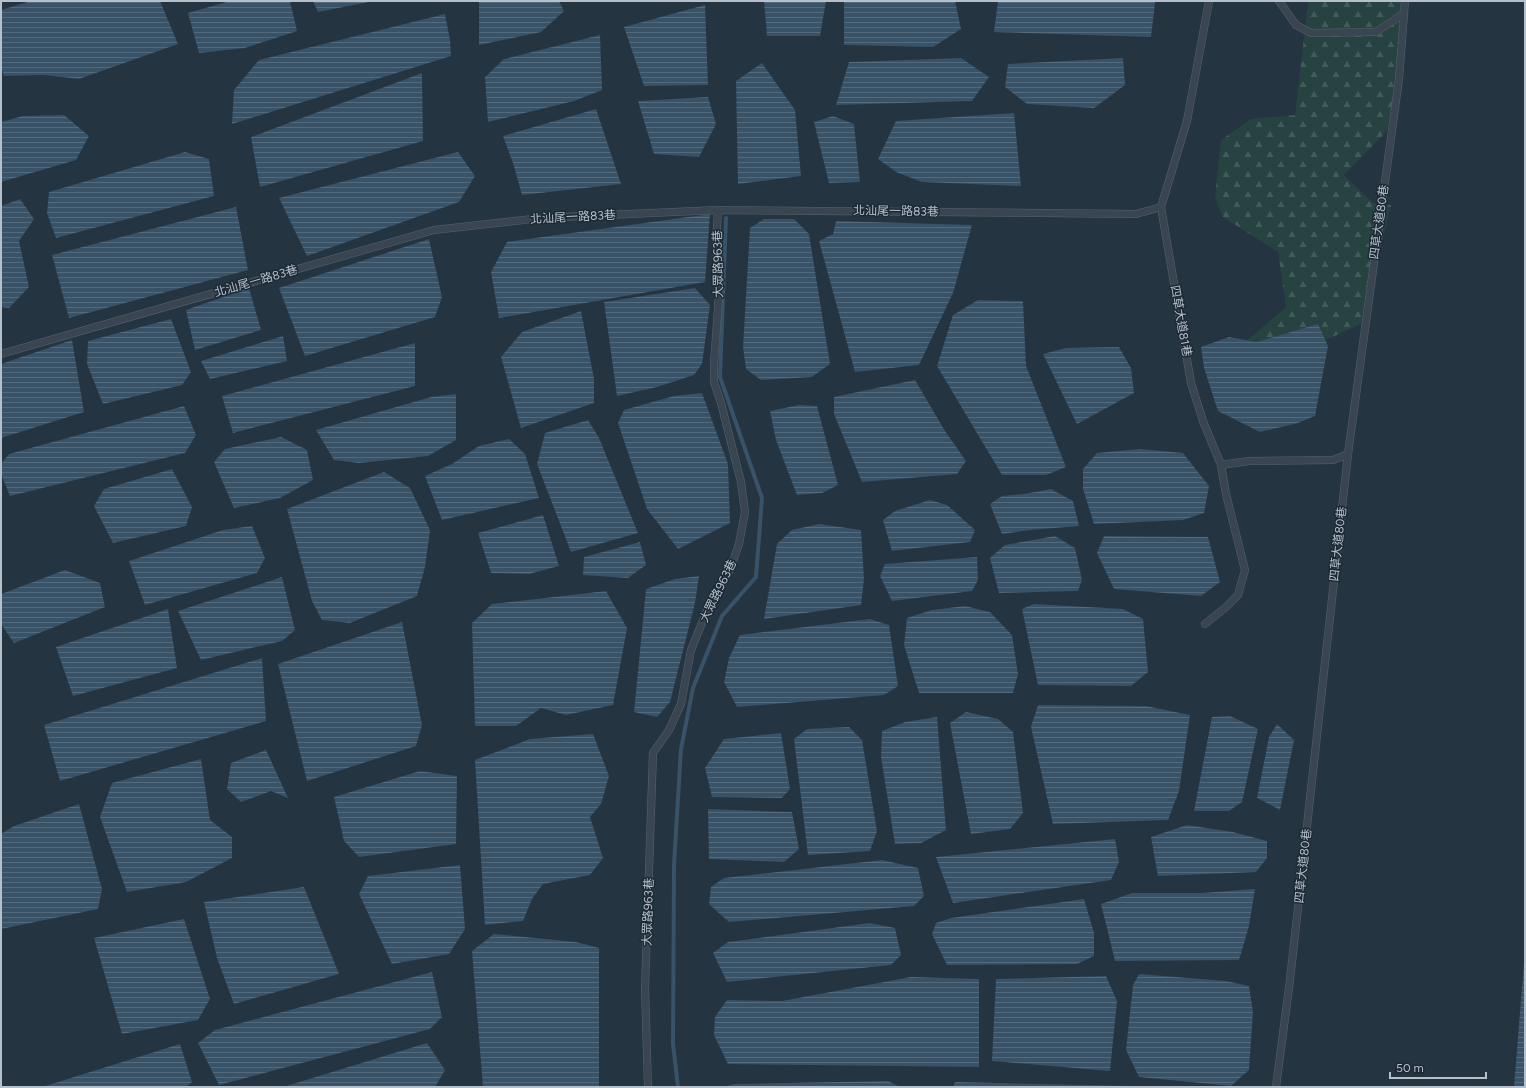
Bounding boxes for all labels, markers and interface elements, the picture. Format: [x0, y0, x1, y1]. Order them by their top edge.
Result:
street label: 四草大道80巷 [1367, 184, 1391, 260]
street label: 北汕尾一路83巷 [853, 203, 939, 219]
street label: 北汕尾一路83巷 [530, 208, 616, 226]
street label: 大眾路963巷 [710, 230, 726, 298]
street label: 北汕尾一路83巷 [213, 262, 299, 300]
street label: 四草大道81巷 [1168, 284, 1194, 358]
street label: 四草大道80巷 [1327, 506, 1349, 582]
street label: 大眾路963巷 [697, 557, 739, 625]
street label: 四草大道80巷 [1292, 828, 1314, 904]
street label: 大眾路963巷 [640, 878, 656, 946]
scale bar [1390, 1054, 1486, 1080]
text: 50 m [1396, 1061, 1424, 1075]

